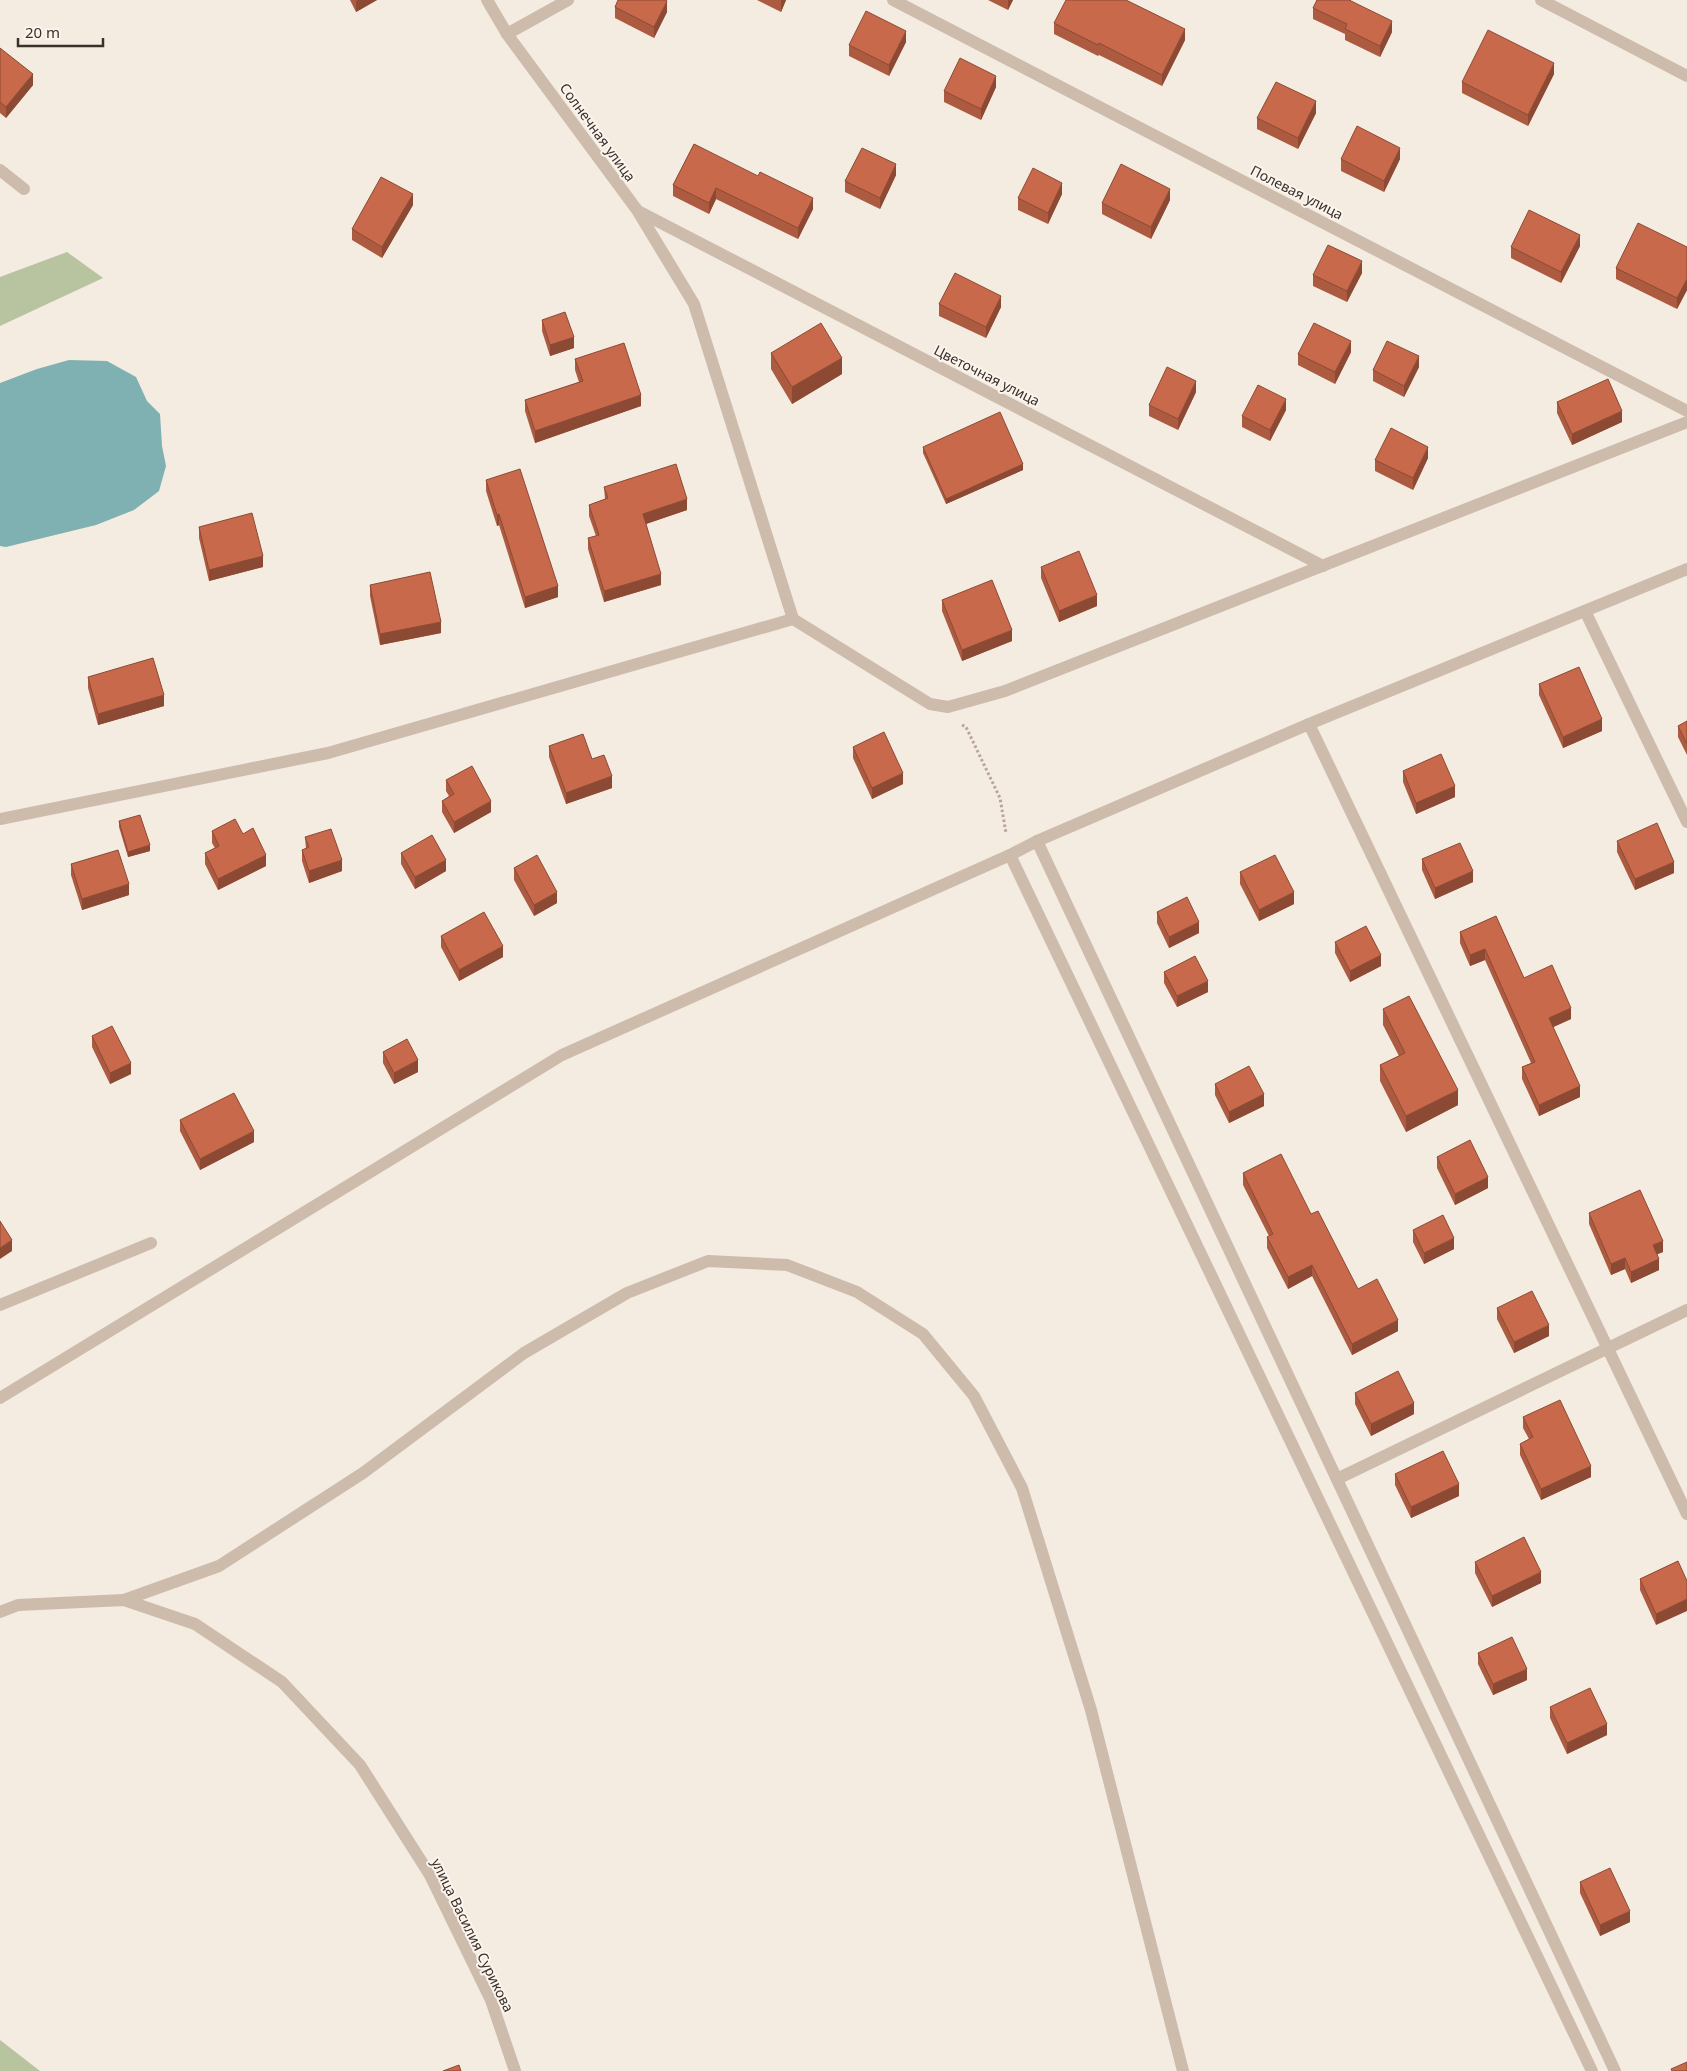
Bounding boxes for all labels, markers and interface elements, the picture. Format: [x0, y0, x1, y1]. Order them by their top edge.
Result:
scale bar [18, 15, 102, 47]
text: 20 m [25, 22, 60, 42]
street label: Солнечная улица [556, 79, 640, 185]
street label: Полевая улица [1247, 160, 1347, 224]
street label: Цветочная улица [931, 340, 1043, 410]
street label: улица Василия Сурикова [427, 1855, 519, 2015]

